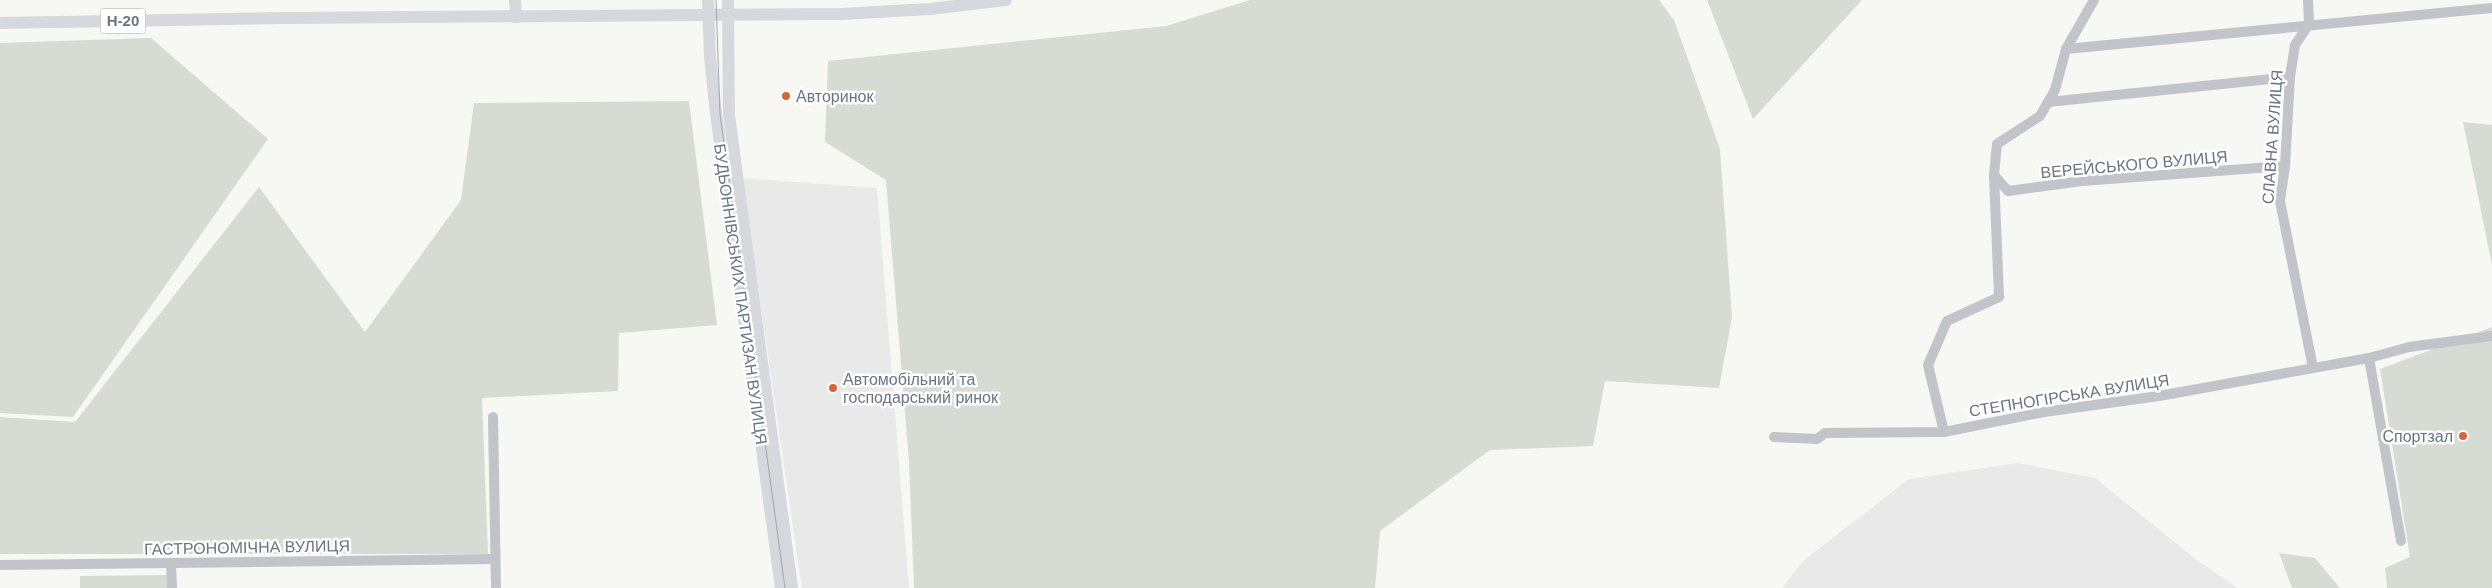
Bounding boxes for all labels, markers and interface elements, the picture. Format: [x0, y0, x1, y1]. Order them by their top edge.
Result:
road number: Н-20 [100, 8, 146, 34]
street label: СЛАВНА ВУЛИЦЯ [2259, 69, 2286, 205]
place label: Авторинок [796, 88, 874, 105]
marker: Авторинок [780, 90, 792, 102]
street label: БУДЬОННІВСЬКИХ ПАРТИЗАН ВУЛИЦЯ [711, 143, 770, 446]
street label: ВЕРЕЙСЬКОГО ВУЛИЦЯ [2040, 147, 2228, 181]
place label: Автомобільний та господарський ринок [843, 371, 999, 406]
street label: СТЕПНОГІРСЬКА ВУЛИЦЯ [1968, 371, 2170, 420]
marker: Автомобільний та господарський ринок [827, 382, 839, 394]
place label: Спортзал [2382, 428, 2453, 445]
marker: Спортзал [2457, 430, 2469, 442]
street label: ГАСТРОНОМІЧНА ВУЛИЦЯ [144, 537, 350, 558]

